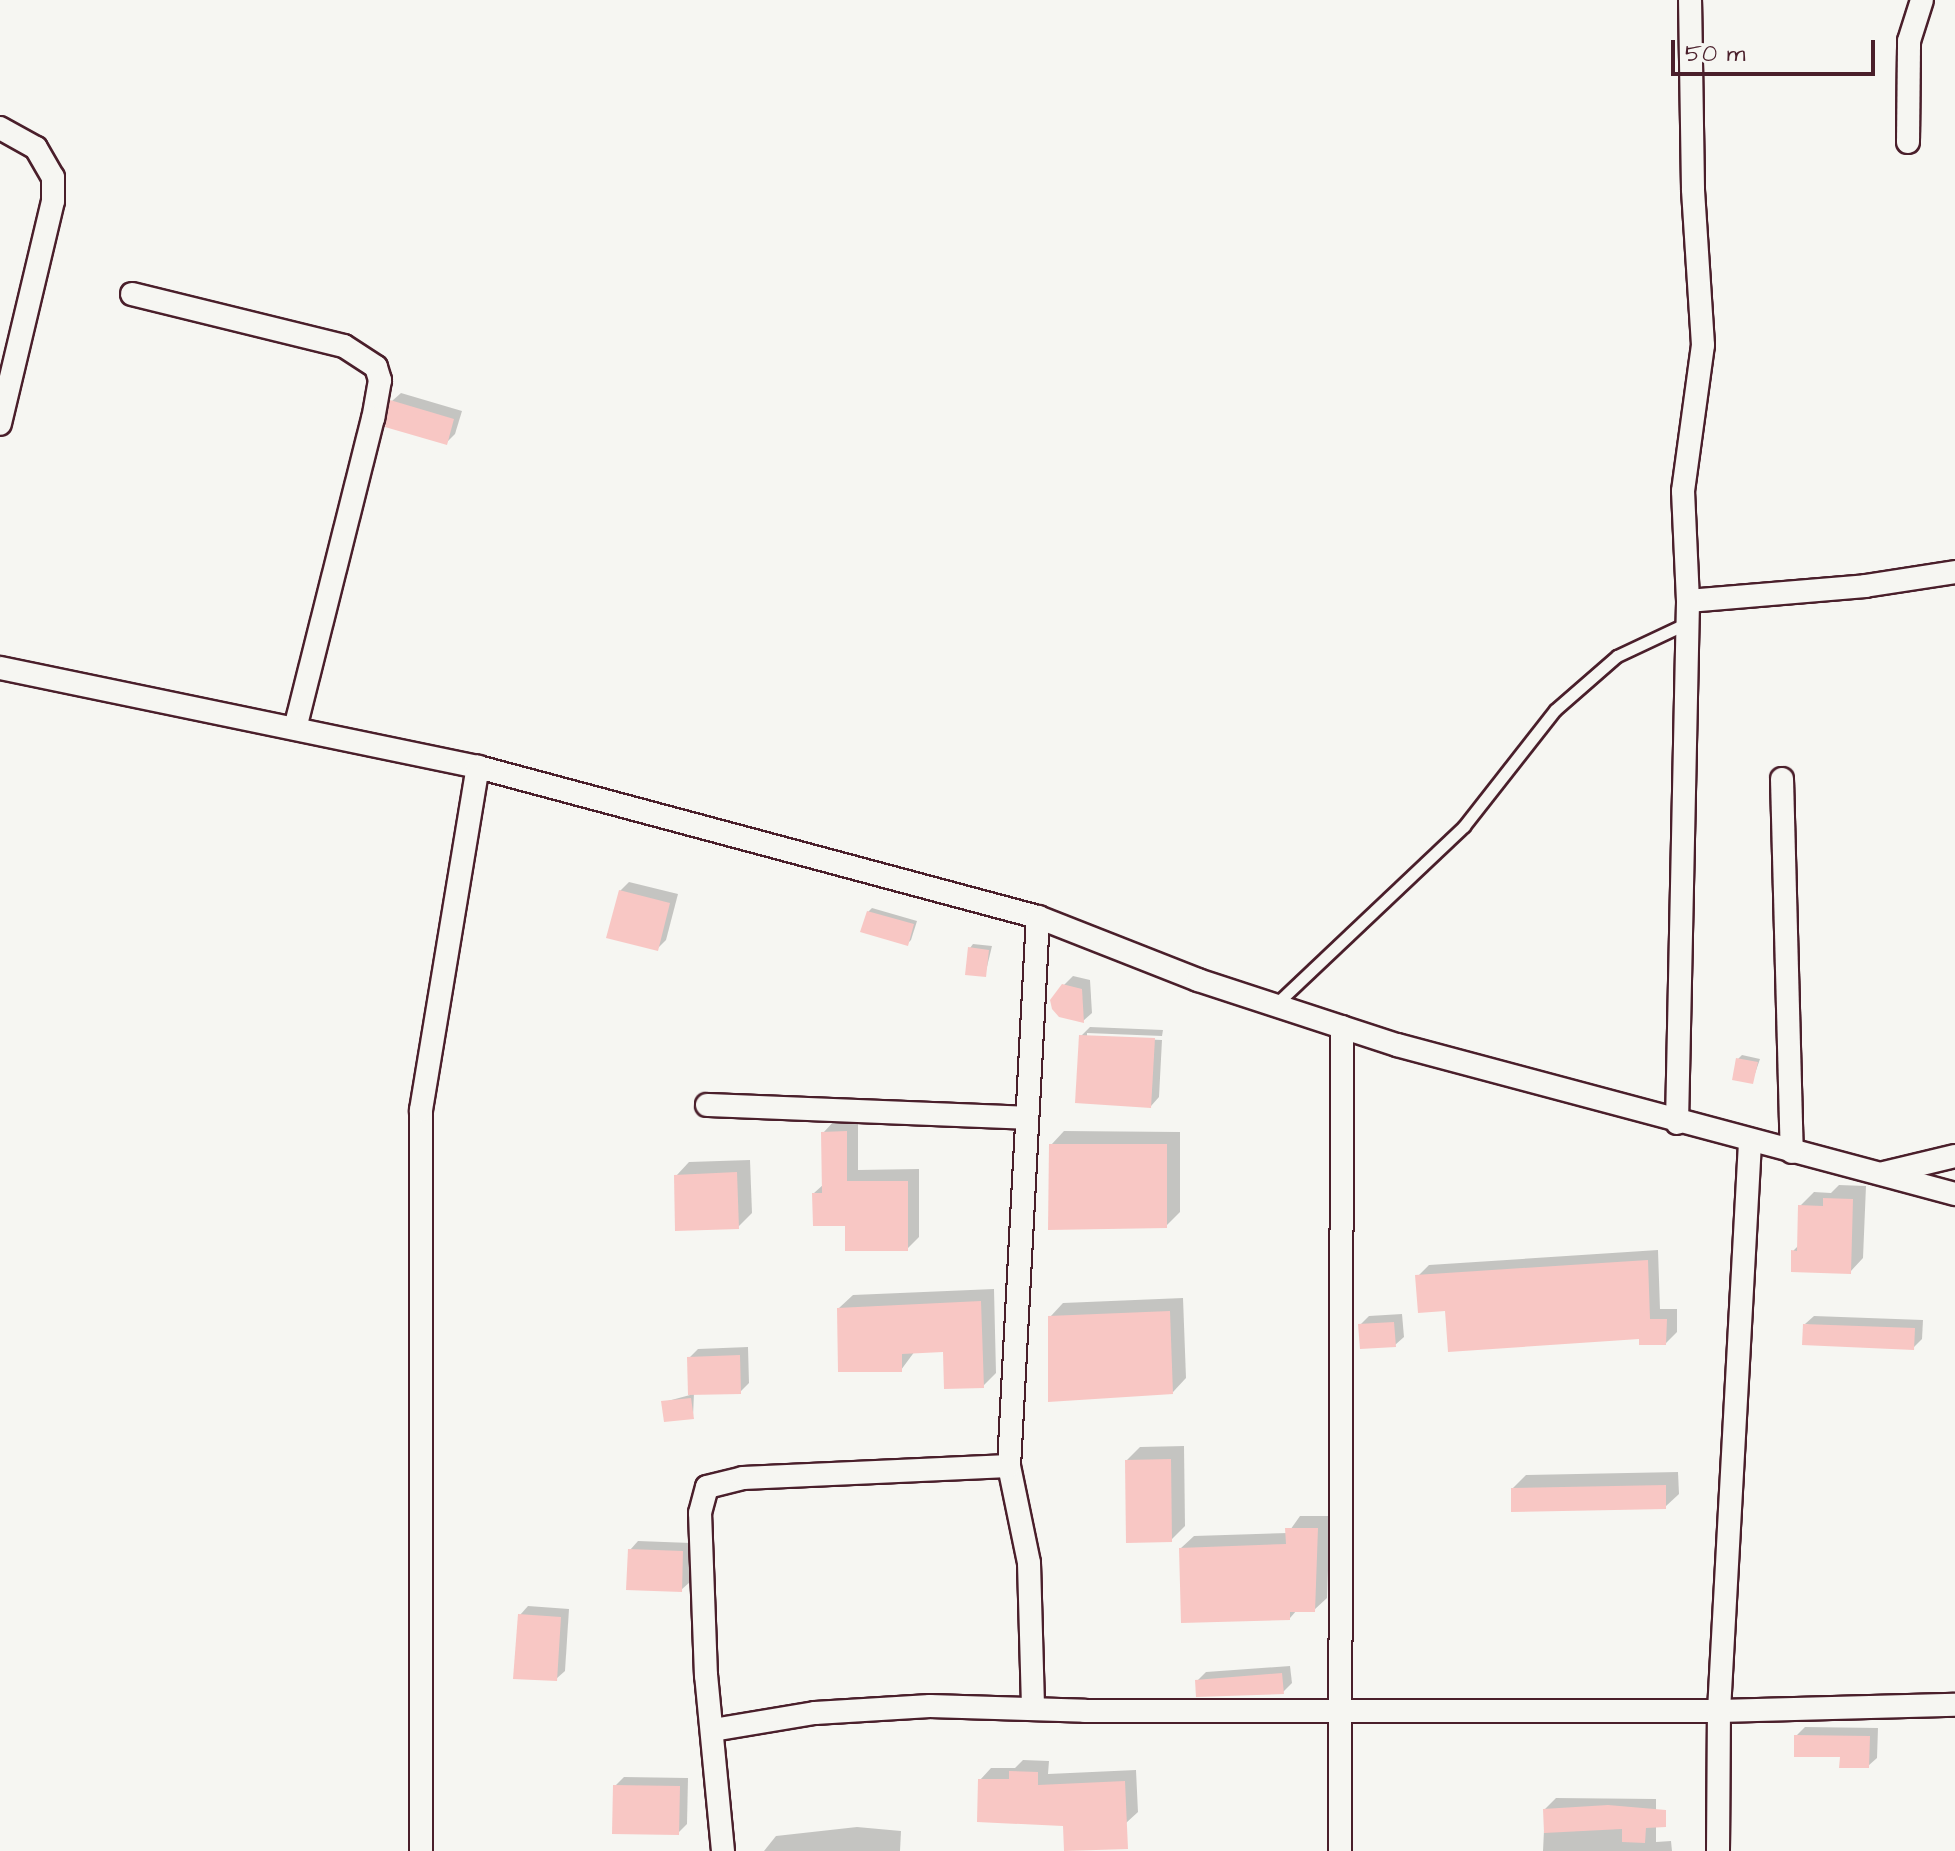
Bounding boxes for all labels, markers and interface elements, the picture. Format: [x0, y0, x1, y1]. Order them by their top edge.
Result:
scale bar [1675, 24, 1879, 74]
text: 50 m [1685, 37, 1745, 71]

